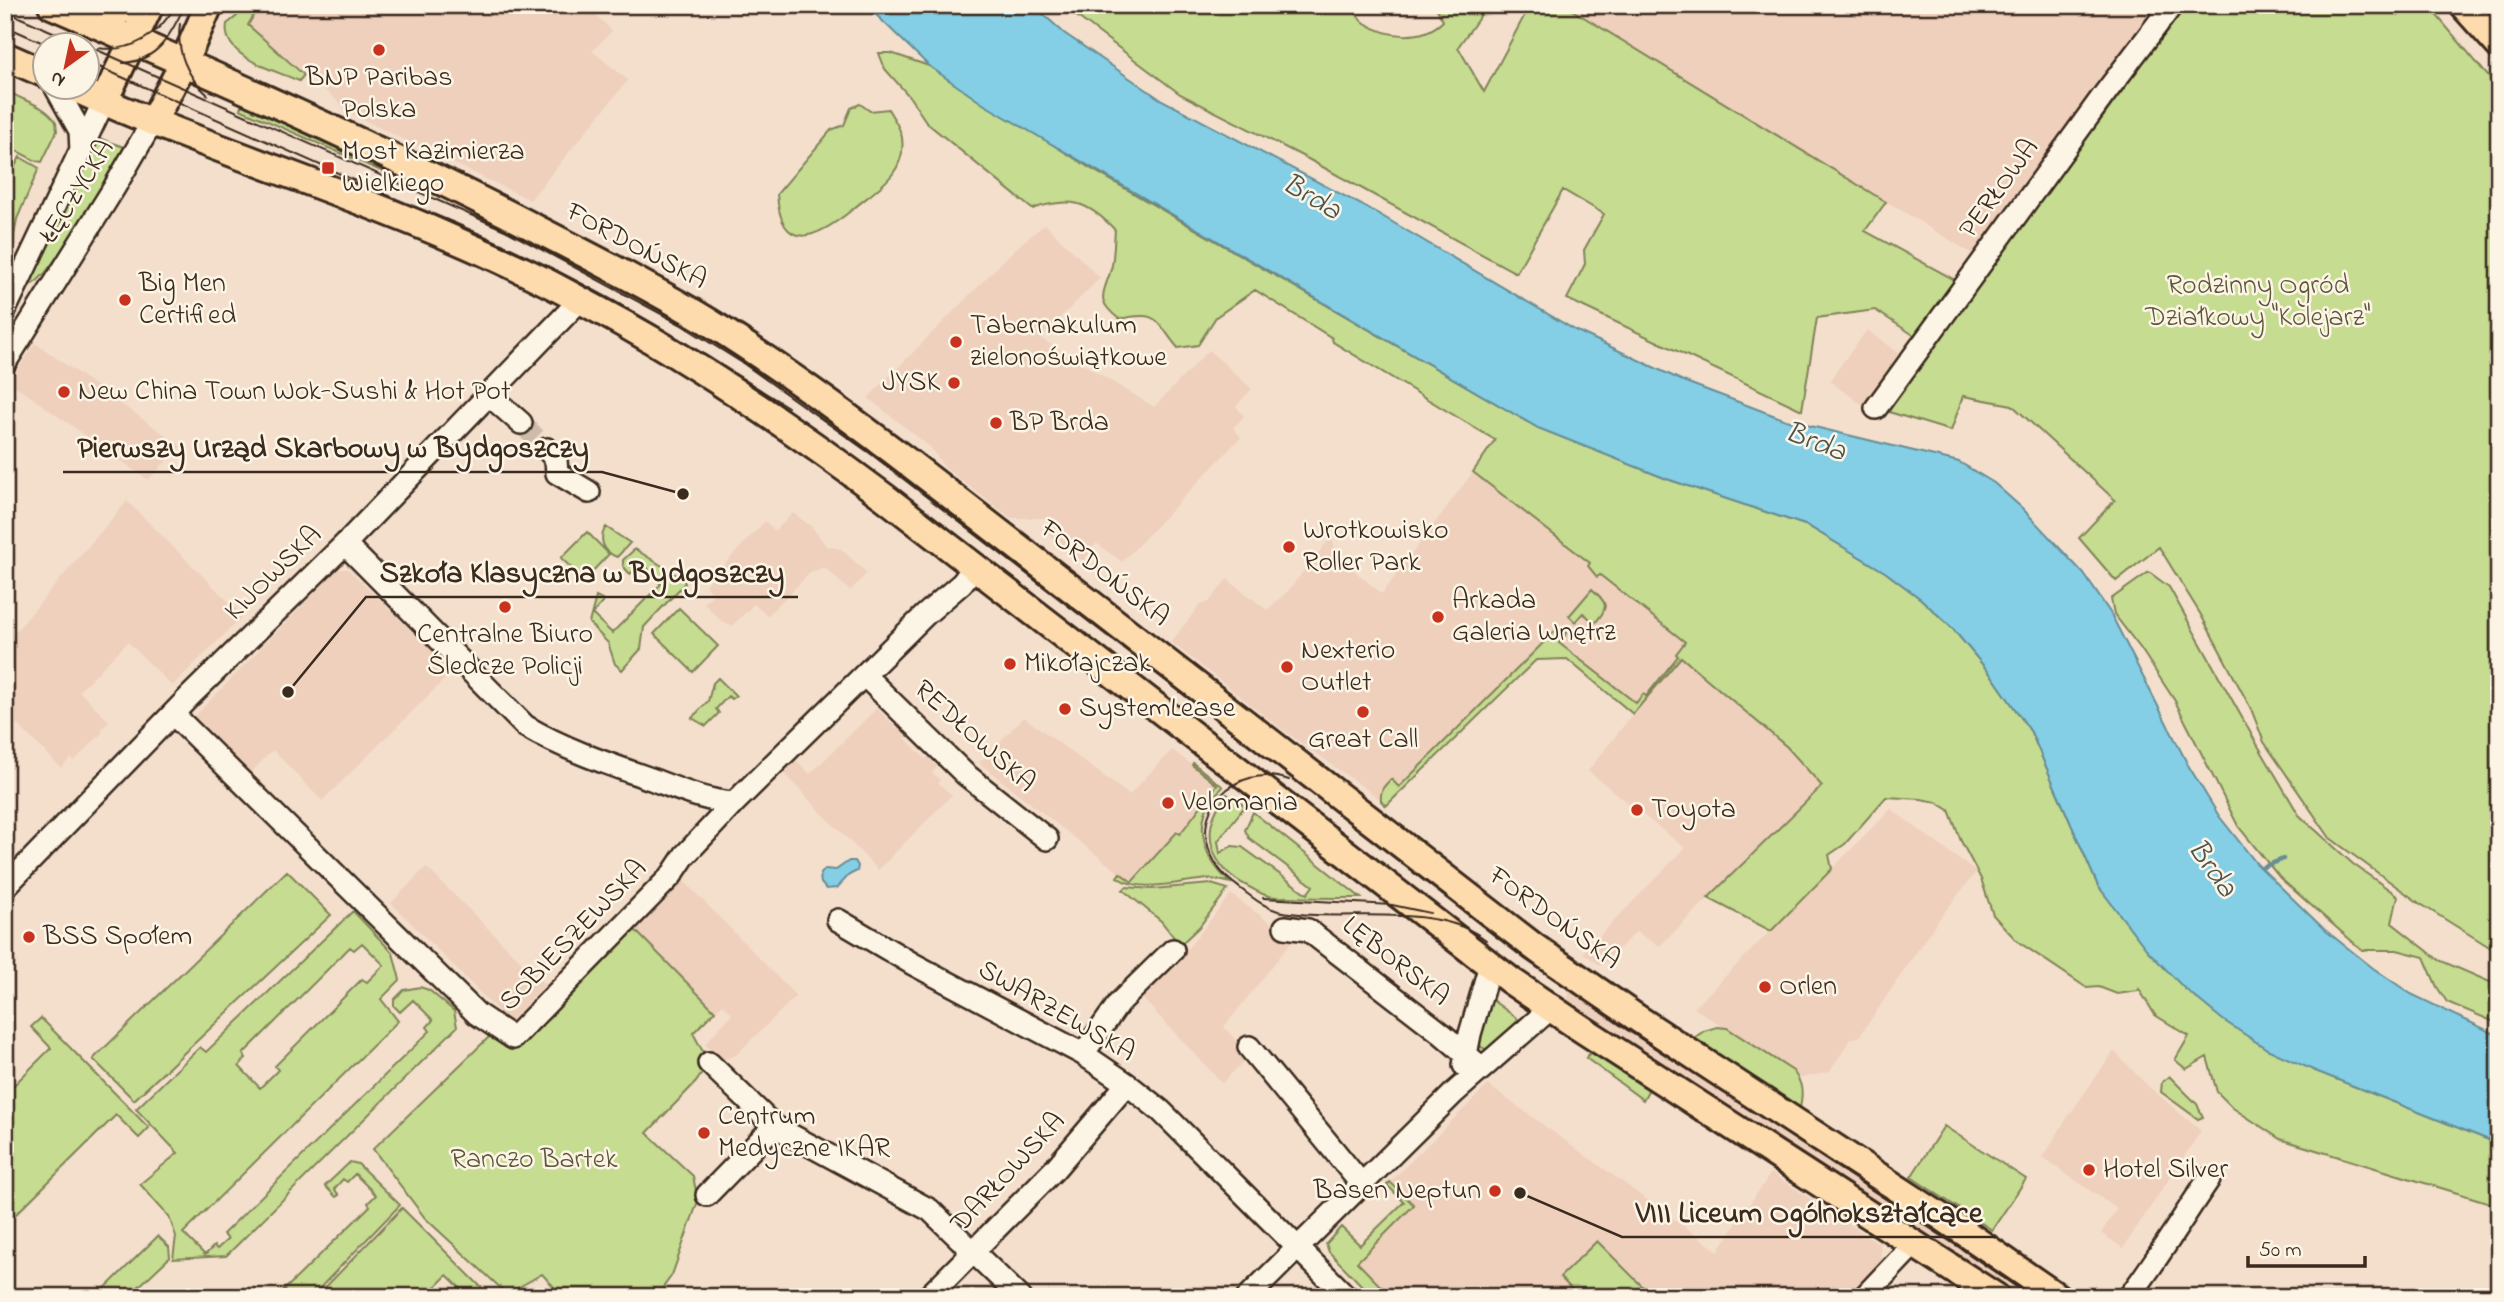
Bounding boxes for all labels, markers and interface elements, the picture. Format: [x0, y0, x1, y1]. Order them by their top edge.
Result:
north arrow [32, 32, 102, 102]
marker: BNP Paribas Polska [371, 42, 387, 58]
place label: BNP Paribas Polska [305, 58, 452, 131]
text: N [45, 63, 71, 93]
street label: PERŁOWA [1950, 131, 2050, 247]
street label: ŁĘCZYCKA [29, 132, 126, 253]
place label: Most Kazimierza Wielkiego [342, 132, 525, 205]
marker: Most Kazimierza Wielkiego [320, 160, 336, 176]
water label: Brda [1273, 163, 1350, 233]
street label: FORDOŃSKA [557, 192, 714, 301]
place label: Big Men Certified [138, 264, 237, 337]
park label: Rodzinny Ogród Działkowy "Kolejarz" [2144, 266, 2371, 339]
marker: Big Men Certified [117, 292, 133, 308]
place label: Tabernakulum zielonoświątkowe [970, 306, 1167, 379]
marker: Tabernakulum zielonoświątkowe [948, 334, 964, 350]
place label: JYSK [882, 363, 940, 404]
place label: New China Town Wok-Sushi & Hot Pot [78, 372, 510, 413]
marker: JYSK [946, 375, 962, 391]
marker: New China Town Wok-Sushi & Hot Pot [56, 384, 72, 400]
place label: BP Brda [1009, 403, 1109, 444]
water label: Brda [1778, 411, 1853, 475]
marker: BP Brda [988, 415, 1004, 431]
callout: Pierwszy Urząd Skarbowy w Bydgoszczy [63, 421, 602, 472]
text: Pierwszy Urząd Skarbowy w Bydgoszczy [77, 428, 589, 473]
street label: FORDOŃSKA [1030, 510, 1178, 638]
place label: Wrotkowisko Roller Park [1303, 511, 1449, 584]
street label: KIJOWSKA [216, 517, 332, 631]
marker: Wrotkowisko Roller Park [1281, 539, 1297, 555]
callout: Szkoła Klasyczna w Bydgoszczy [366, 546, 798, 597]
text: Szkoła Klasyczna w Bydgoszczy [380, 553, 784, 598]
place label: Arkada Galeria Wnętrz [1452, 581, 1616, 654]
marker: Centralne Biuro Śledcze Policji [497, 599, 513, 615]
marker: Arkada Galeria Wnętrz [1430, 609, 1446, 625]
place label: Centralne Biuro Śledcze Policji [417, 615, 593, 688]
place label: Nexterio Outlet [1301, 631, 1395, 704]
place label: Mikołajczak [1024, 644, 1151, 685]
marker: Mikołajczak [1002, 656, 1018, 672]
marker: Nexterio Outlet [1279, 659, 1295, 675]
street label: REDŁOWSKA [904, 671, 1044, 803]
place label: SystemLease [1079, 689, 1236, 730]
marker: SystemLease [1057, 701, 1073, 717]
marker: Great Call [1355, 704, 1371, 720]
place label: Great Call [1308, 720, 1418, 761]
place label: Velomania [1181, 783, 1298, 824]
place label: Toyota [1651, 790, 1736, 831]
marker: Velomania [1160, 795, 1176, 811]
marker: Toyota [1629, 802, 1645, 818]
water label: Brda [2175, 831, 2247, 908]
street label: SOBIESZEWSKA [490, 850, 658, 1022]
street label: FORDOŃSKA [1479, 856, 1629, 981]
street label: LĘBORSKA [1332, 907, 1458, 1017]
place label: BSS Społem [42, 917, 192, 958]
marker: BSS Społem [21, 929, 37, 945]
street label: SWARZEWSKA [970, 950, 1142, 1074]
place label: Orlen [1779, 967, 1837, 1008]
marker: Orlen [1757, 979, 1773, 995]
place label: Centrum Medyczne IKAR [718, 1097, 891, 1170]
street label: DARŁOWSKA [941, 1103, 1076, 1243]
marker: Centrum Medyczne IKAR [696, 1125, 712, 1141]
park label: Ranczo Bartek [451, 1140, 618, 1181]
place label: Hotel Silver [2103, 1150, 2228, 1191]
marker: Hotel Silver [2081, 1162, 2097, 1178]
place label: Basen Neptun [1313, 1171, 1481, 1212]
marker: Basen Neptun [1487, 1183, 1503, 1199]
callout: VIII Liceum Ogólnokształcące [1622, 1186, 1996, 1237]
text: VIII Liceum Ogólnokształcące [1635, 1193, 1984, 1238]
scale bar [2248, 1225, 2366, 1269]
text: 50 m [2259, 1236, 2302, 1266]

